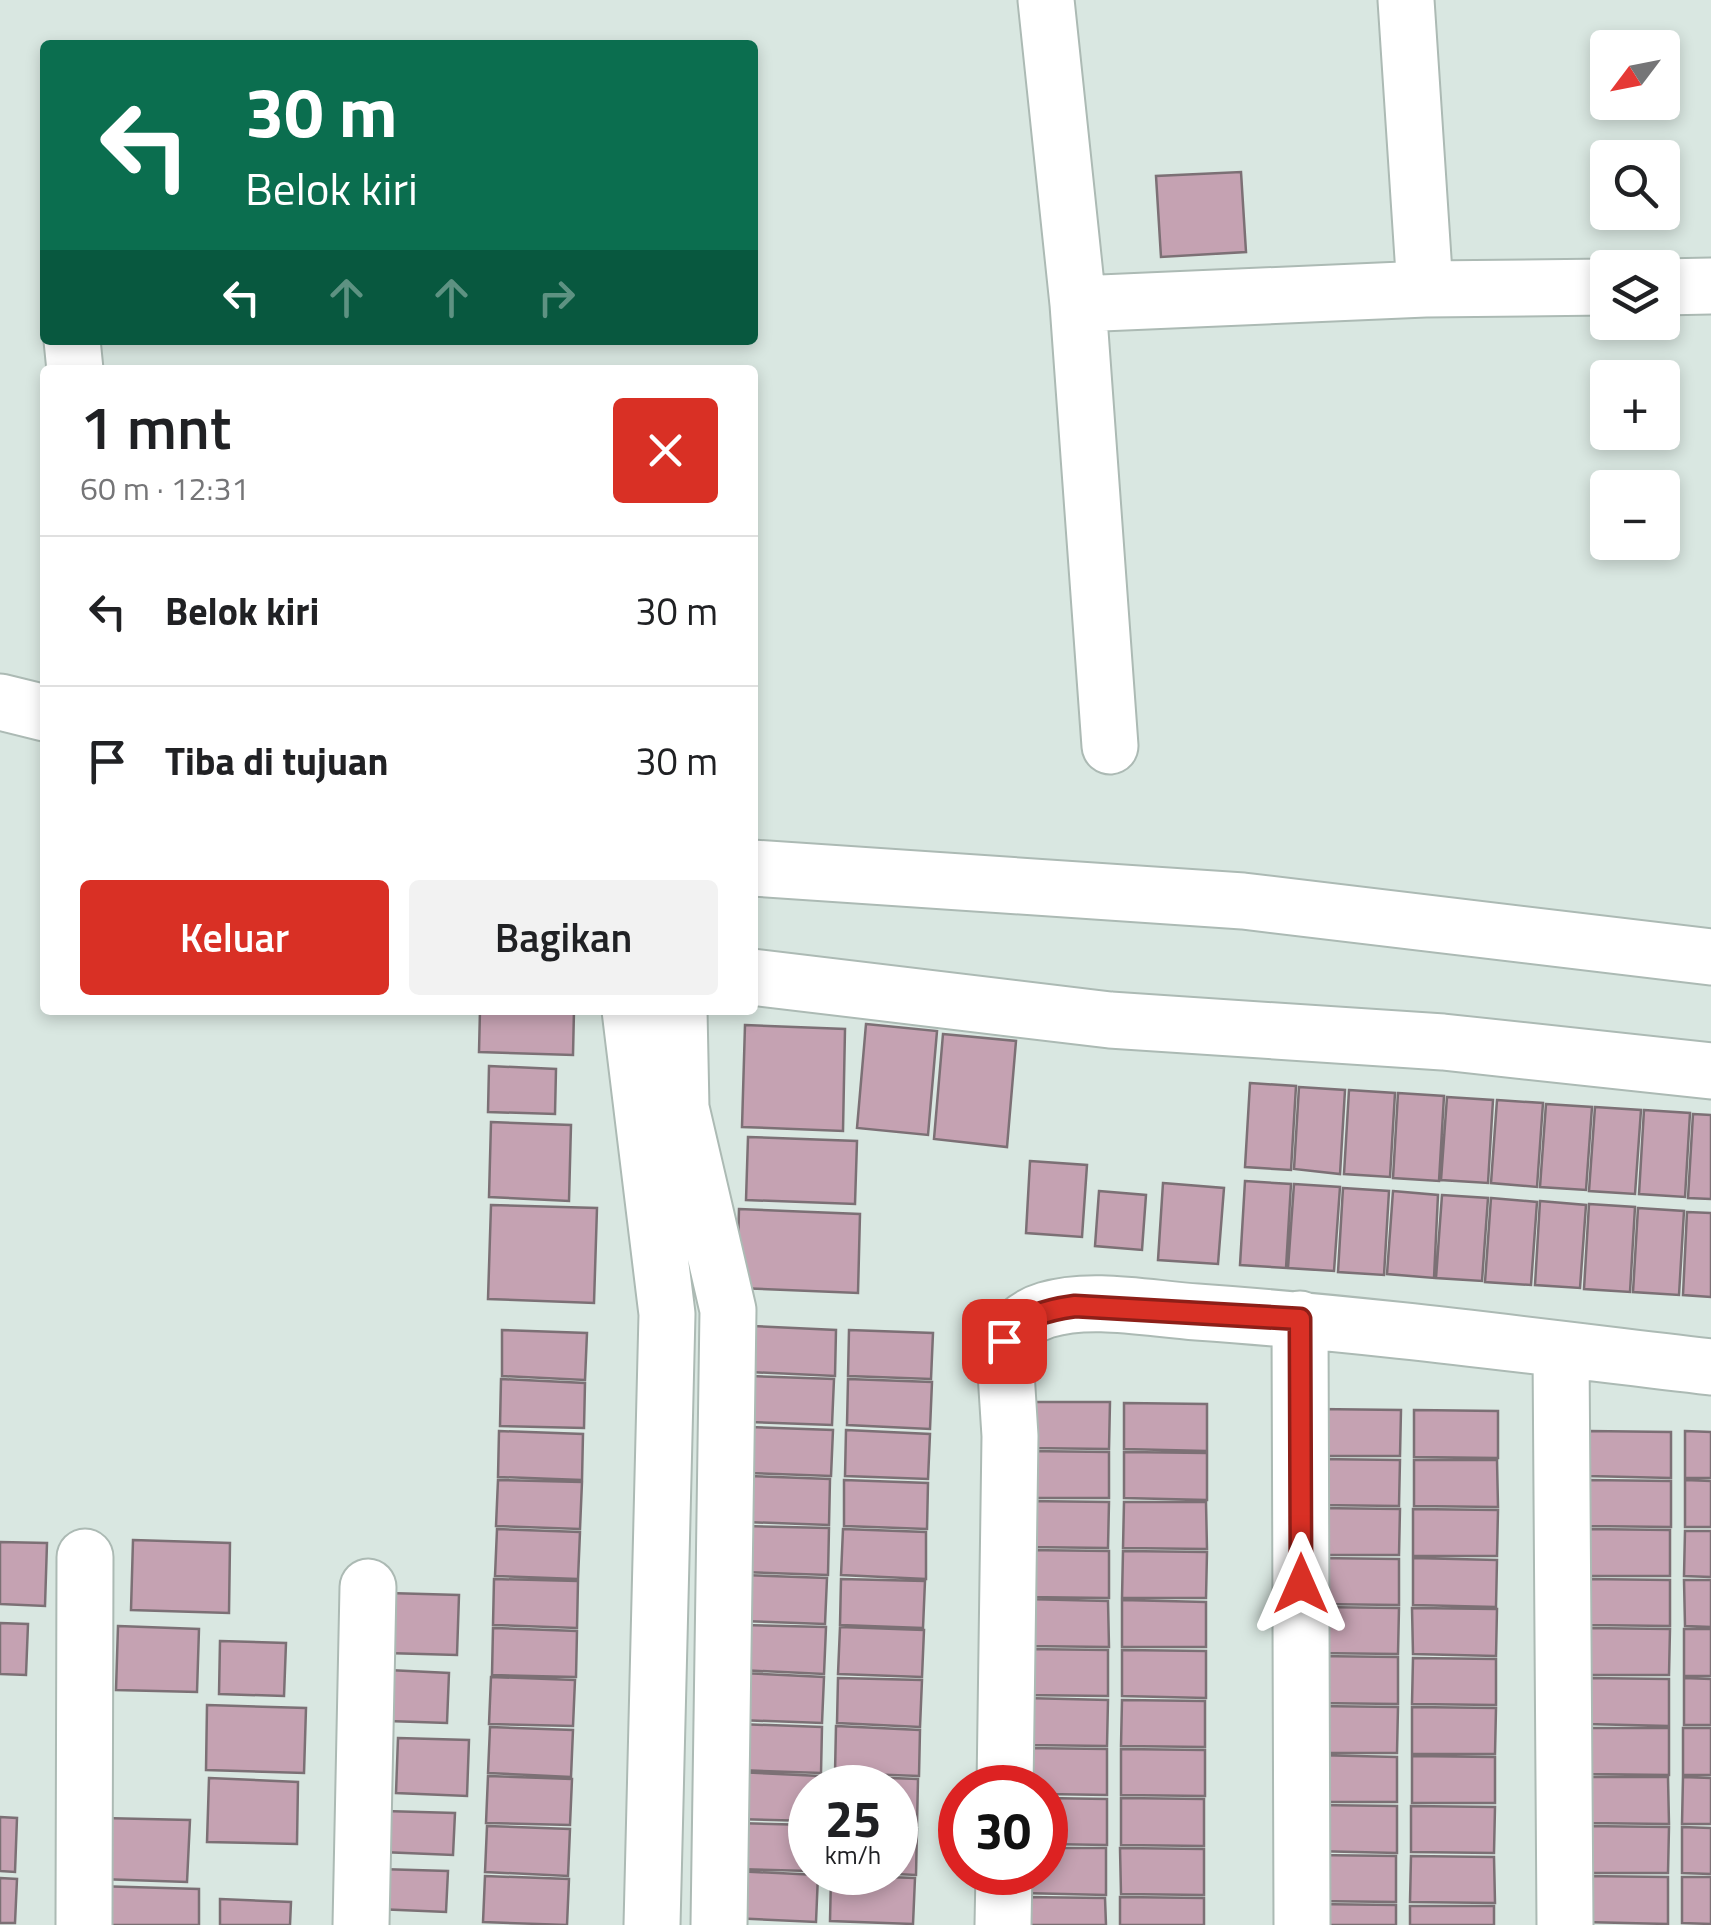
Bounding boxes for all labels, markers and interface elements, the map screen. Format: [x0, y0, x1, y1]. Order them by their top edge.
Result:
north arrow [1590, 30, 1680, 120]
map controls [1590, 30, 1680, 560]
text: 30 m [245, 58, 398, 164]
icon: left [80, 80, 210, 210]
button: search [1590, 140, 1680, 230]
text: Belok kiri [245, 154, 418, 222]
button: layers [1590, 250, 1680, 340]
icon: left [214, 270, 269, 325]
icon: ahead [319, 270, 374, 325]
icon: ahead [424, 270, 479, 325]
icon: right [529, 270, 584, 325]
button: + [1590, 360, 1680, 450]
text: 1 mnt [80, 381, 231, 472]
button: close [613, 398, 718, 503]
text: 60 m · 12:31 [80, 464, 249, 512]
button: − [1590, 470, 1680, 560]
text: Belok kiri [165, 582, 319, 640]
text: 30 m [635, 582, 718, 640]
icon: left [80, 584, 135, 639]
text: Tiba di tujuan [165, 732, 388, 790]
text: 30 m [635, 732, 718, 790]
icon: arrive [80, 734, 135, 789]
button: Keluar [80, 880, 389, 995]
button: Bagikan [409, 880, 718, 995]
pin [962, 1299, 1047, 1384]
icon: arrive [977, 1314, 1032, 1369]
position arrow [1249, 1532, 1353, 1636]
speed limit sign: 30 [938, 1765, 1068, 1895]
text: 25 [825, 1780, 881, 1856]
text: km/h [825, 1836, 881, 1874]

